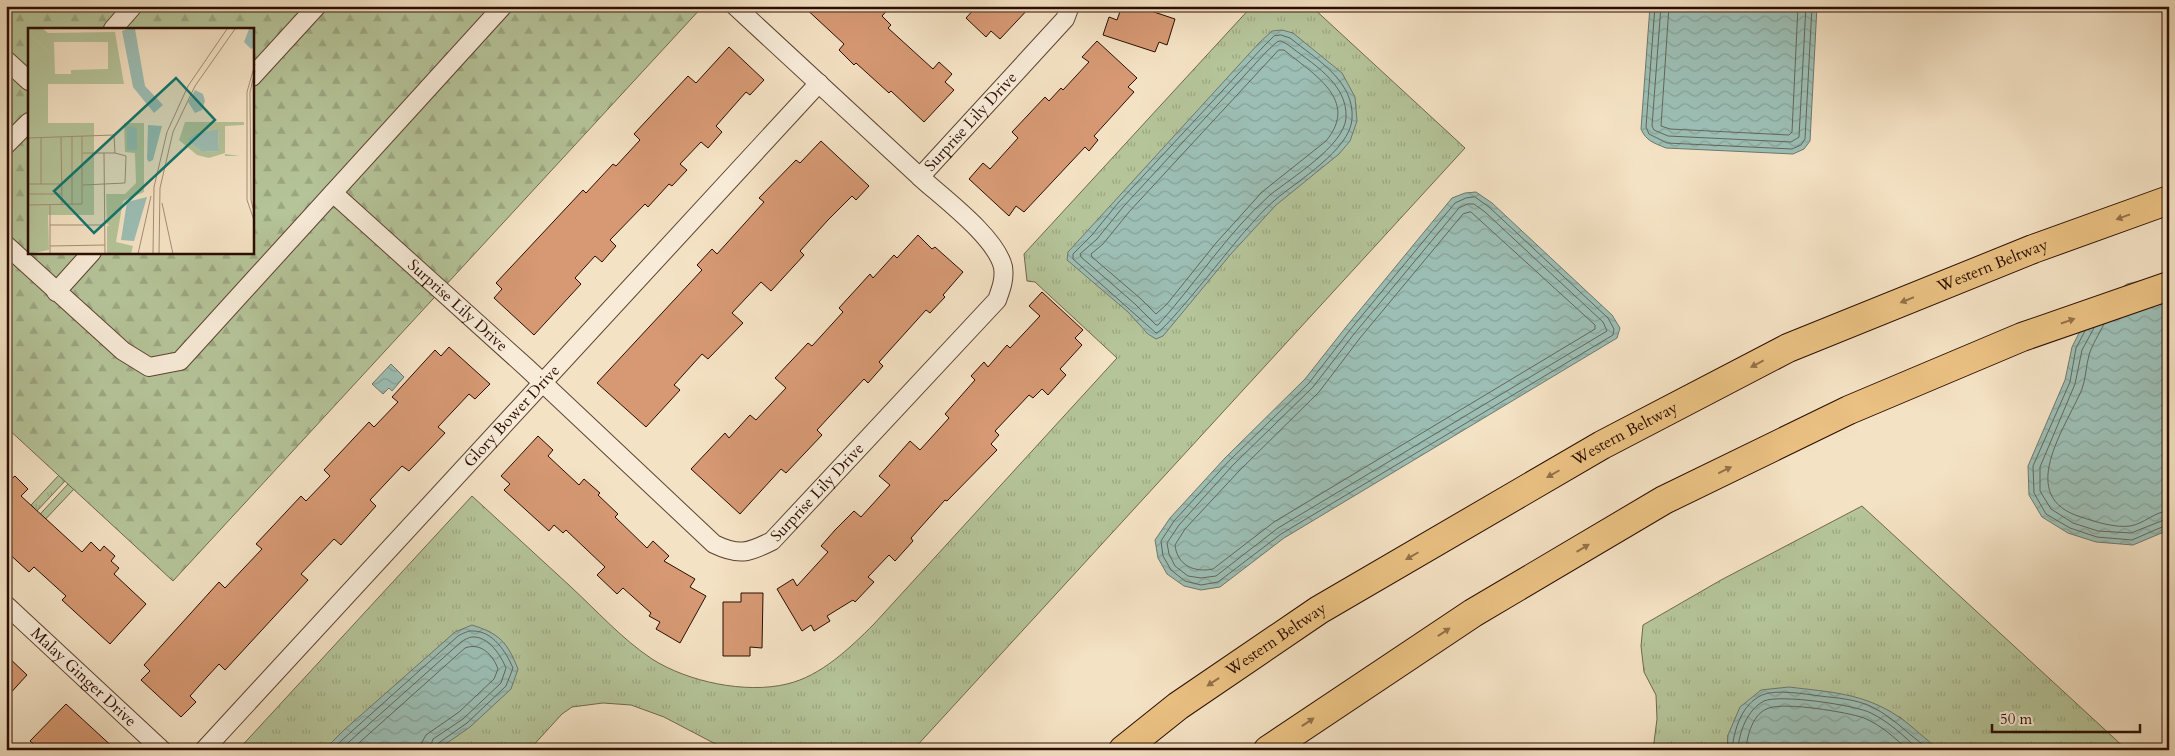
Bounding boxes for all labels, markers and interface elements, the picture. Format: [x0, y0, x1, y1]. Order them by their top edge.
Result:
inset map [28, 28, 254, 254]
street label: Surprise Lily Drive [919, 67, 1022, 176]
one-way arrow [2115, 213, 2130, 221]
street label: Western Beltway [1933, 233, 2051, 298]
street label: Surprise Lily Drive [403, 254, 513, 357]
one-way arrow [1899, 296, 1914, 304]
one-way arrow [2061, 317, 2076, 325]
street label: Glory Bower Drive [459, 360, 565, 472]
one-way arrow [1750, 360, 1765, 368]
street label: Western Beltway [1567, 396, 1682, 472]
street label: Surprise Lily Drive [766, 438, 869, 547]
one-way arrow [1718, 466, 1733, 475]
one-way arrow [1545, 470, 1560, 478]
one-way arrow [1575, 544, 1590, 552]
one-way arrow [1406, 551, 1419, 560]
street label: Western Beltway [1220, 597, 1331, 682]
street label: Malay Ginger Drive [26, 622, 141, 732]
one-way arrow [1437, 627, 1451, 637]
one-way arrow [1206, 677, 1220, 687]
scale bar [1992, 701, 2140, 733]
text: 50 m [2000, 709, 2032, 729]
one-way arrow [1302, 717, 1315, 727]

